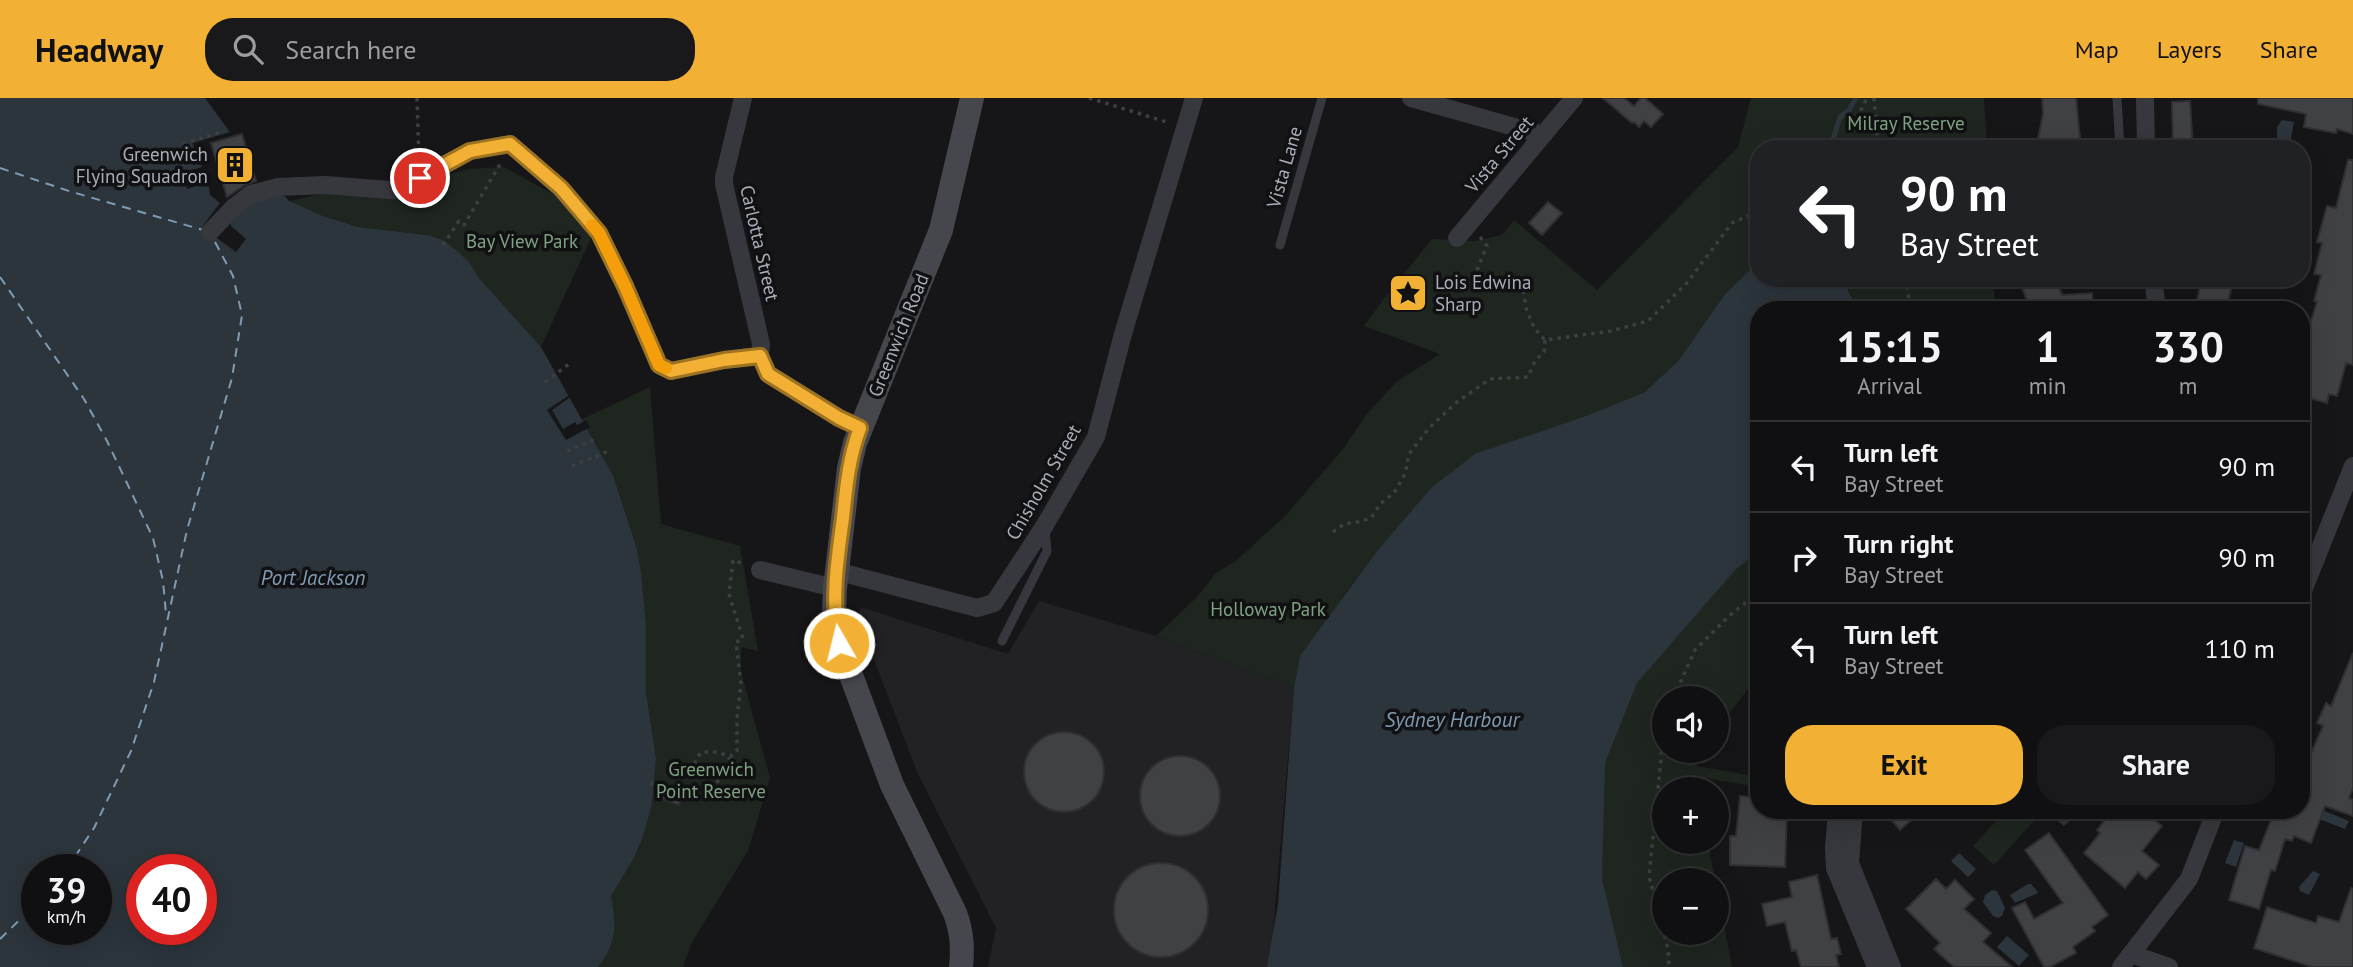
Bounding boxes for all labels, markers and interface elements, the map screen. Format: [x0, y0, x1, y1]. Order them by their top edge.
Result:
search box [205, 18, 695, 81]
text: Headway [35, 28, 163, 71]
icon: search [229, 30, 267, 68]
text: Search here [285, 33, 416, 66]
text: Map [2075, 34, 2119, 65]
text: Layers [2157, 34, 2222, 65]
text: Share [2260, 34, 2318, 65]
street label: Vista Street [1459, 110, 1539, 198]
park label: Milray Reserve [1847, 111, 1965, 135]
street label: Vista Lane [1261, 123, 1307, 212]
place label: Greenwich Flying Squadron [76, 142, 208, 188]
building icon: Greenwich Flying Squadron [214, 144, 256, 186]
pin [390, 148, 450, 208]
icon: arrive [401, 159, 439, 197]
text: 90 m [1900, 161, 2007, 225]
icon: left [1785, 168, 1876, 259]
street label: Carlotta Street [735, 183, 785, 304]
text: Bay Street [1900, 223, 2039, 265]
park label: Bay View Park [466, 229, 578, 253]
street label: Greenwich Road [862, 270, 934, 400]
place label: Lois Edwina Sharp [1435, 270, 1531, 316]
place icon: Lois Edwina Sharp [1387, 272, 1429, 314]
text: 15:15 [1836, 319, 1943, 374]
text: 1 [2036, 319, 2059, 374]
text: 330 [2152, 319, 2224, 374]
text: Arrival [1857, 371, 1922, 400]
text: min [2029, 371, 2066, 400]
text: m [2179, 371, 2197, 400]
street label: Chisholm Street [1000, 419, 1086, 544]
text: Turn left [1844, 436, 1938, 469]
icon: left [1785, 448, 1823, 486]
text: 90 m [2219, 450, 2275, 483]
text: Bay Street [1844, 469, 1944, 498]
text: Turn right [1844, 527, 1953, 560]
icon: right [1785, 539, 1823, 577]
text: 90 m [2219, 541, 2275, 574]
text: Bay Street [1844, 560, 1944, 589]
water label: Port Jackson [261, 564, 365, 591]
park label: Holloway Park [1210, 597, 1326, 621]
position arrow [802, 606, 876, 680]
text: Turn left [1844, 618, 1938, 651]
icon: left [1785, 630, 1823, 668]
text: 110 m [2204, 632, 2275, 665]
text: Bay Street [1844, 651, 1944, 680]
map controls [1652, 686, 1729, 945]
button: sound [1652, 686, 1729, 763]
water label: Sydney Harbour [1385, 706, 1521, 733]
button: Exit [1785, 725, 2023, 805]
button: Share [2037, 725, 2275, 805]
park label: Greenwich Point Reserve [656, 757, 766, 803]
button: + [1652, 777, 1729, 854]
speed limit sign: 40 [126, 854, 217, 945]
text: 39 [47, 867, 86, 913]
button: − [1652, 868, 1729, 945]
text: km/h [47, 905, 86, 928]

